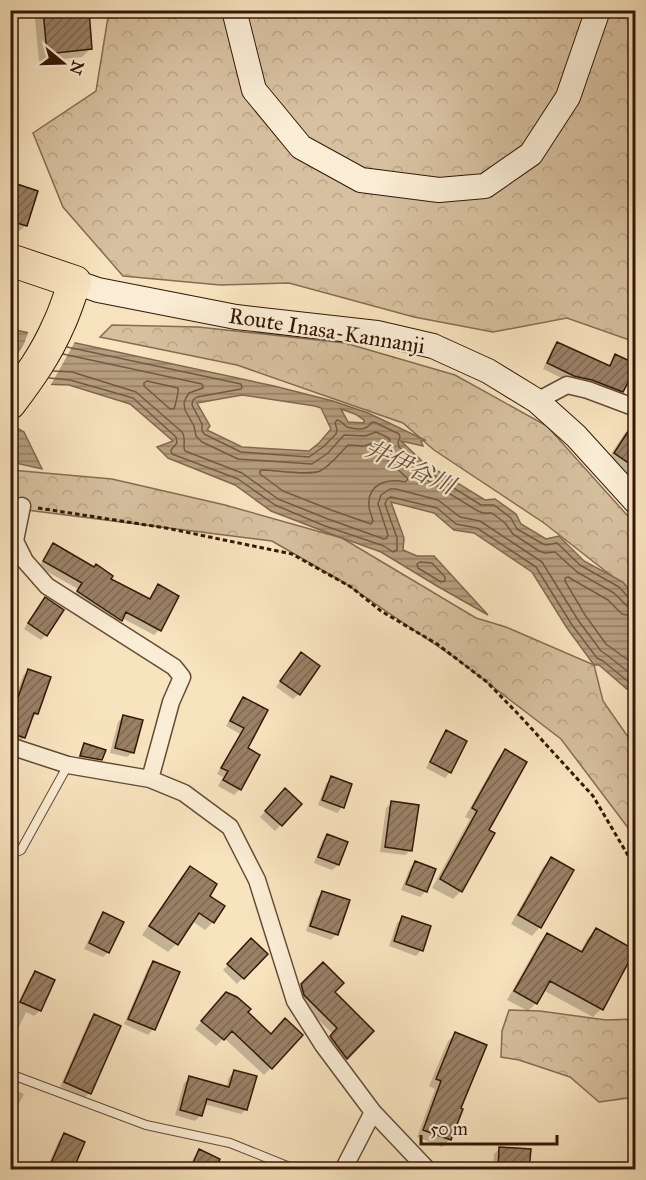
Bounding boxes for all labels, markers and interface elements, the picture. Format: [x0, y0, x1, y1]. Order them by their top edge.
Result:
north arrow [33, 33, 93, 93]
text: N [65, 58, 88, 78]
street label: Route Inasa-Kannanji [227, 302, 427, 359]
water label: 井伊谷川 [360, 433, 463, 502]
scale bar [421, 1108, 558, 1146]
text: 50 m [430, 1118, 468, 1140]

